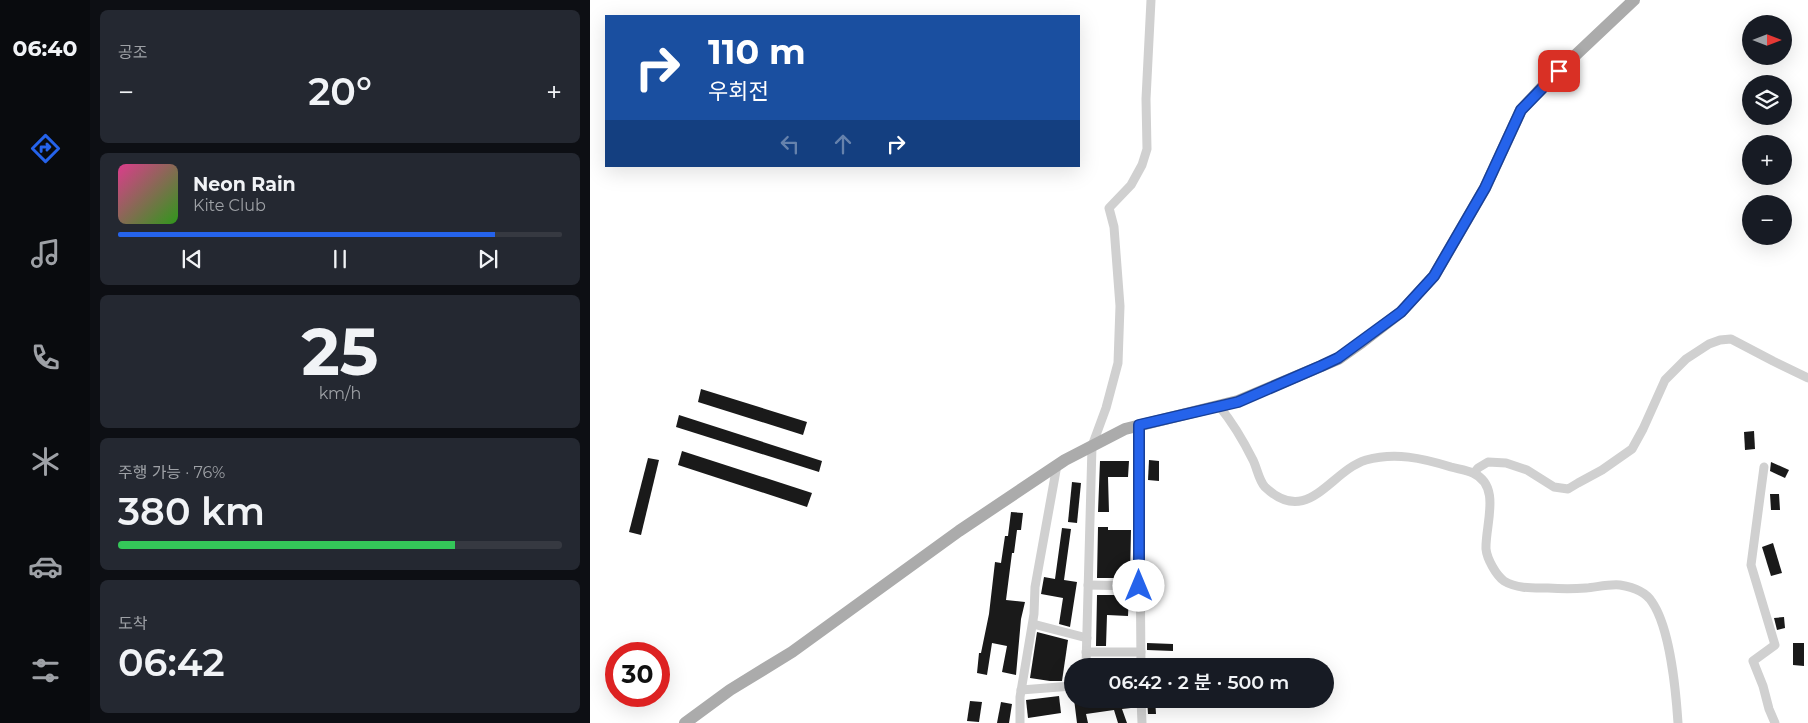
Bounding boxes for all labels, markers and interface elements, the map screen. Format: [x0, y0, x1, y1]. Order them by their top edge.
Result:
north arrow [1742, 15, 1792, 65]
map controls [1742, 15, 1792, 245]
text: 110 m [708, 30, 806, 73]
text: 06:40 [13, 35, 77, 62]
icon: right [625, 35, 690, 100]
text: 공조 [118, 43, 147, 62]
pin [1538, 50, 1580, 92]
icon: arrive [1545, 57, 1573, 85]
text: 20° [308, 68, 372, 115]
text: − [118, 75, 134, 109]
text: + [546, 75, 562, 109]
button: layers [1742, 75, 1792, 125]
text: 우회전 [708, 78, 769, 105]
icon: left [776, 130, 804, 158]
icon: ahead [829, 130, 857, 158]
icon: right [882, 130, 910, 158]
icon: directions [28, 131, 63, 166]
button: + [1742, 135, 1792, 185]
text: Neon Rain [193, 173, 296, 196]
button: − [1742, 195, 1792, 245]
text: Kite Club [193, 196, 266, 215]
icon: music [28, 236, 63, 271]
icon: previous [178, 245, 206, 273]
icon: pause [326, 245, 354, 273]
icon: next [474, 245, 502, 273]
text: 25 [301, 312, 379, 391]
icon: phone [28, 340, 63, 375]
text: km/h [319, 384, 361, 403]
icon: climate [28, 444, 63, 479]
text: 주행 가능 · 76% [118, 463, 225, 482]
text: 380 km [118, 488, 265, 535]
icon: car [28, 549, 63, 584]
position arrow [1112, 559, 1164, 611]
text: 도착 [118, 614, 147, 633]
text: 06:42 [118, 639, 225, 686]
speed limit sign: 30 [605, 642, 670, 707]
icon: filters [28, 653, 63, 688]
text: 06:42 · 2 분 · 500 m [1109, 671, 1289, 694]

